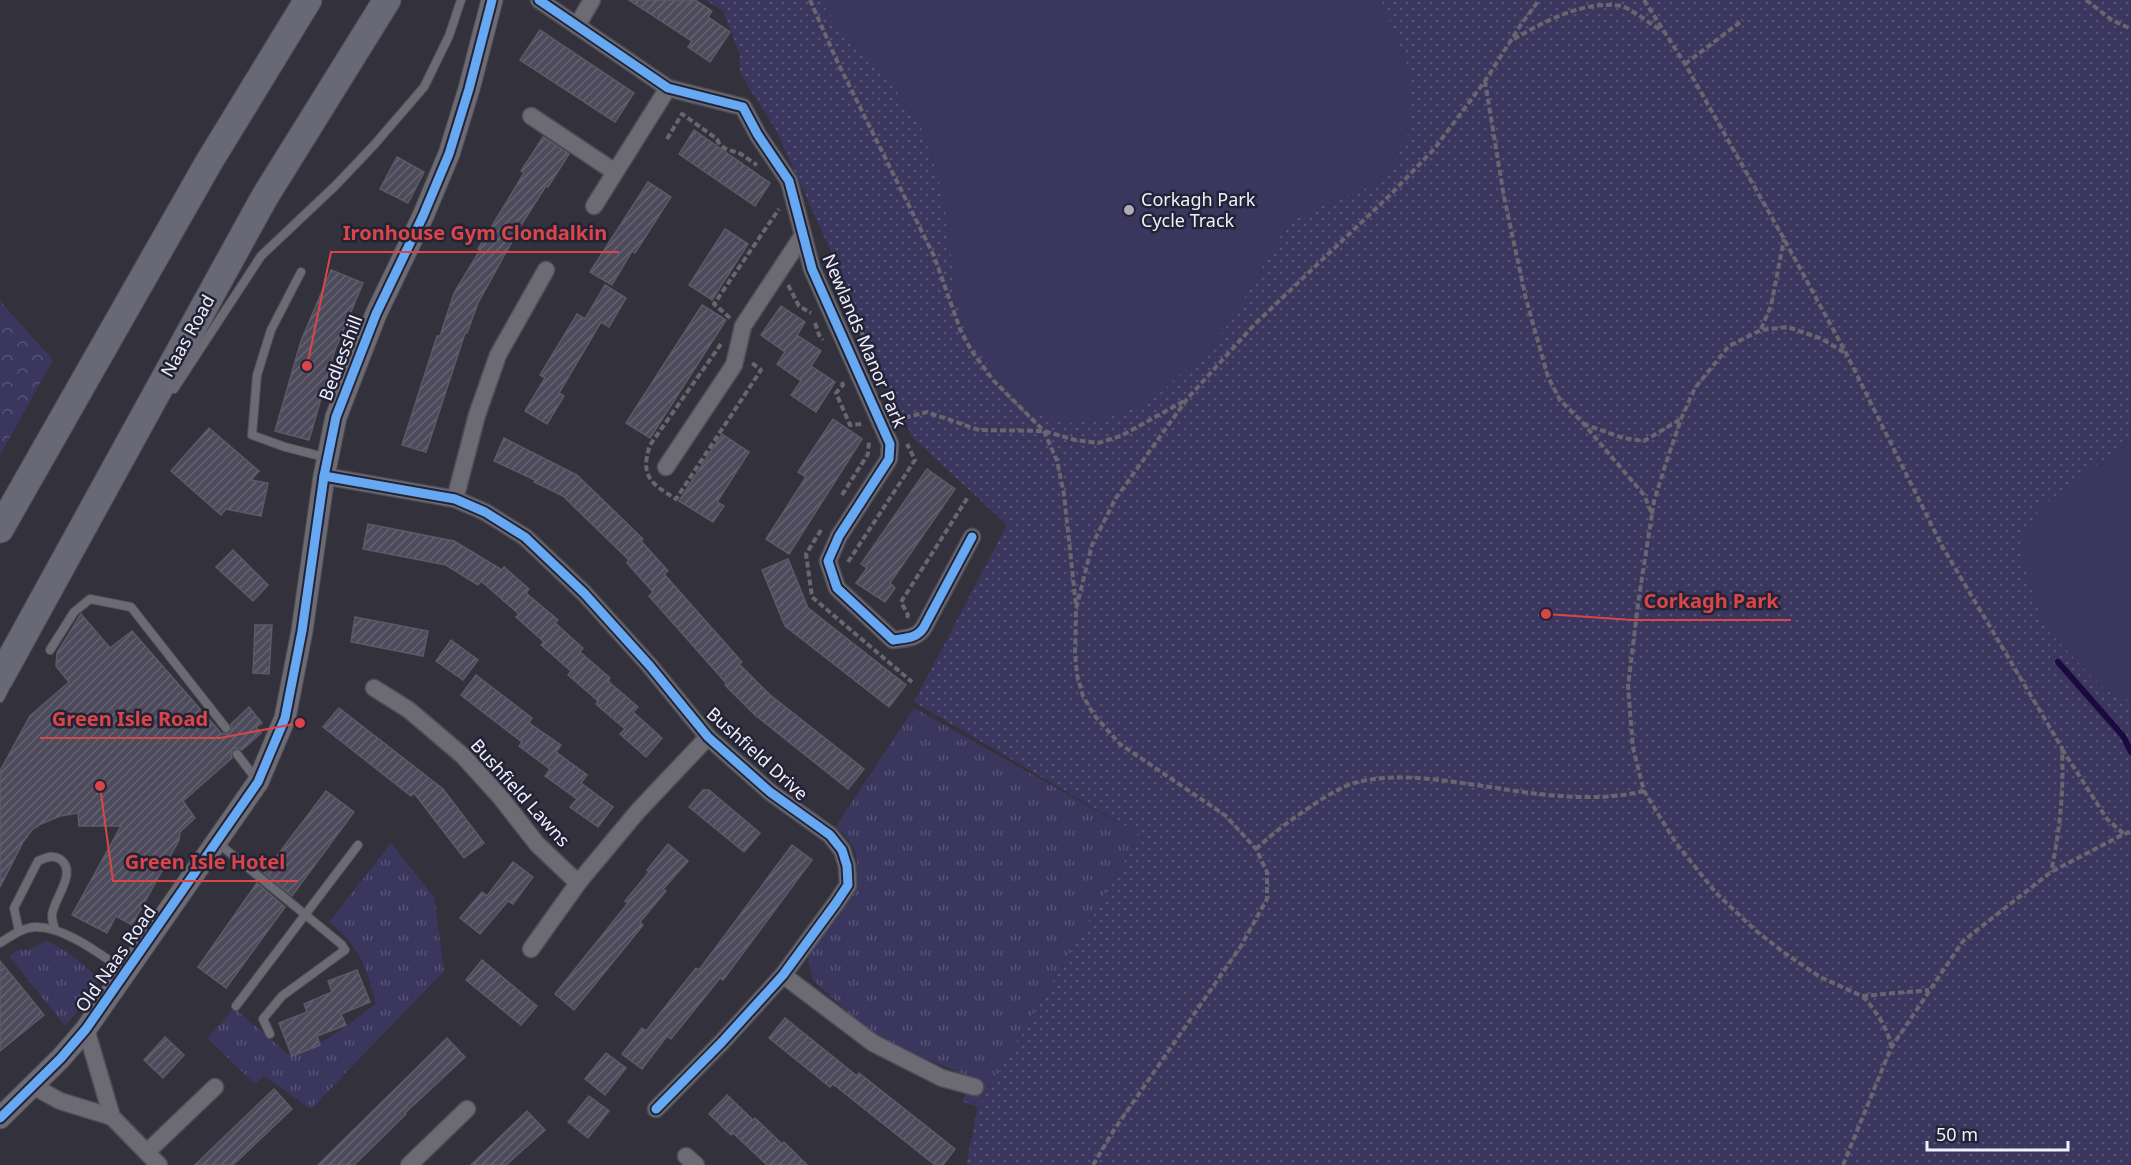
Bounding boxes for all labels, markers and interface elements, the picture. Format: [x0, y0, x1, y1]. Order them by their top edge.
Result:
place label: Corkagh Park Cycle Track [1141, 187, 1256, 232]
marker: Corkagh Park Cycle Track [1122, 203, 1136, 217]
callout: Ironhouse Gym Clondalkin [331, 214, 619, 252]
text: Ironhouse Gym Clondalkin [343, 219, 607, 246]
street label: Newlands Manor Park [817, 250, 913, 431]
street label: Naas Road [155, 290, 220, 381]
street label: Bedlesshill [313, 311, 367, 404]
callout: Corkagh Park [1632, 582, 1791, 620]
text: Corkagh Park [1643, 587, 1779, 614]
callout: Green Isle Road [40, 700, 220, 738]
street label: Bushfield Drive [702, 701, 813, 805]
text: Green Isle Road [52, 705, 208, 732]
street label: Bushfield Lawns [466, 733, 576, 851]
callout: Green Isle Hotel [113, 843, 298, 881]
text: Green Isle Hotel [125, 848, 285, 875]
street label: Old Naas Road [70, 900, 161, 1016]
scale bar [1927, 1114, 2068, 1152]
text: 50 m [1936, 1122, 1978, 1146]

